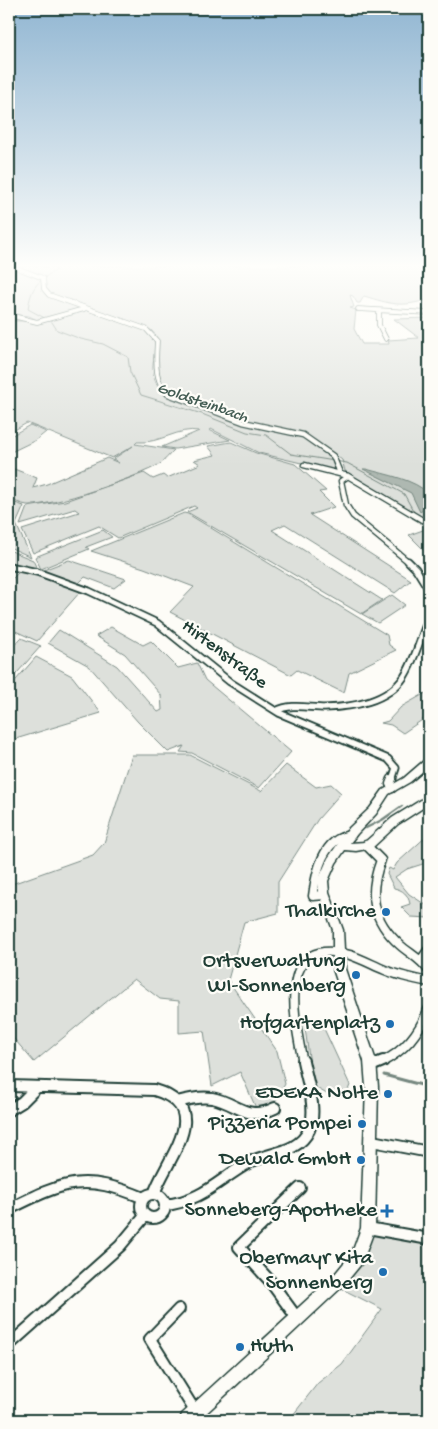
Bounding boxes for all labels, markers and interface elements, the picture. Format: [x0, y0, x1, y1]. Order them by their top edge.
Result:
water label: Goldsteinbach [154, 380, 250, 428]
street label: Hirtenstraße [176, 615, 272, 695]
place label: Thalkirche [284, 899, 377, 925]
marker: Thalkirche [380, 906, 392, 918]
place label: Ortsverwaltung WI-Sonnenberg [203, 949, 346, 1000]
marker: Ortsverwaltung WI-Sonnenberg [350, 969, 362, 981]
place label: Hofgartenplatz [239, 1011, 381, 1037]
marker: Hofgartenplatz [384, 1018, 396, 1030]
place label: EDEKA Nolte [255, 1081, 379, 1107]
marker: EDEKA Nolte [382, 1088, 394, 1100]
place label: Pizzeria Pompei [207, 1111, 352, 1137]
marker: Pizzeria Pompei [356, 1118, 368, 1130]
place label: Dewald GmbH [217, 1147, 351, 1173]
marker: Dewald GmbH [355, 1154, 367, 1166]
place label: Sonneberg-Apotheke [184, 1198, 378, 1224]
marker: Sonneberg-Apotheke [381, 1205, 393, 1217]
place label: Obermayr Kita Sonnenberg [239, 1246, 374, 1297]
marker: Obermayr Kita Sonnenberg [377, 1266, 389, 1278]
place label: Huth [250, 1334, 294, 1360]
marker: Huth [234, 1341, 246, 1353]

